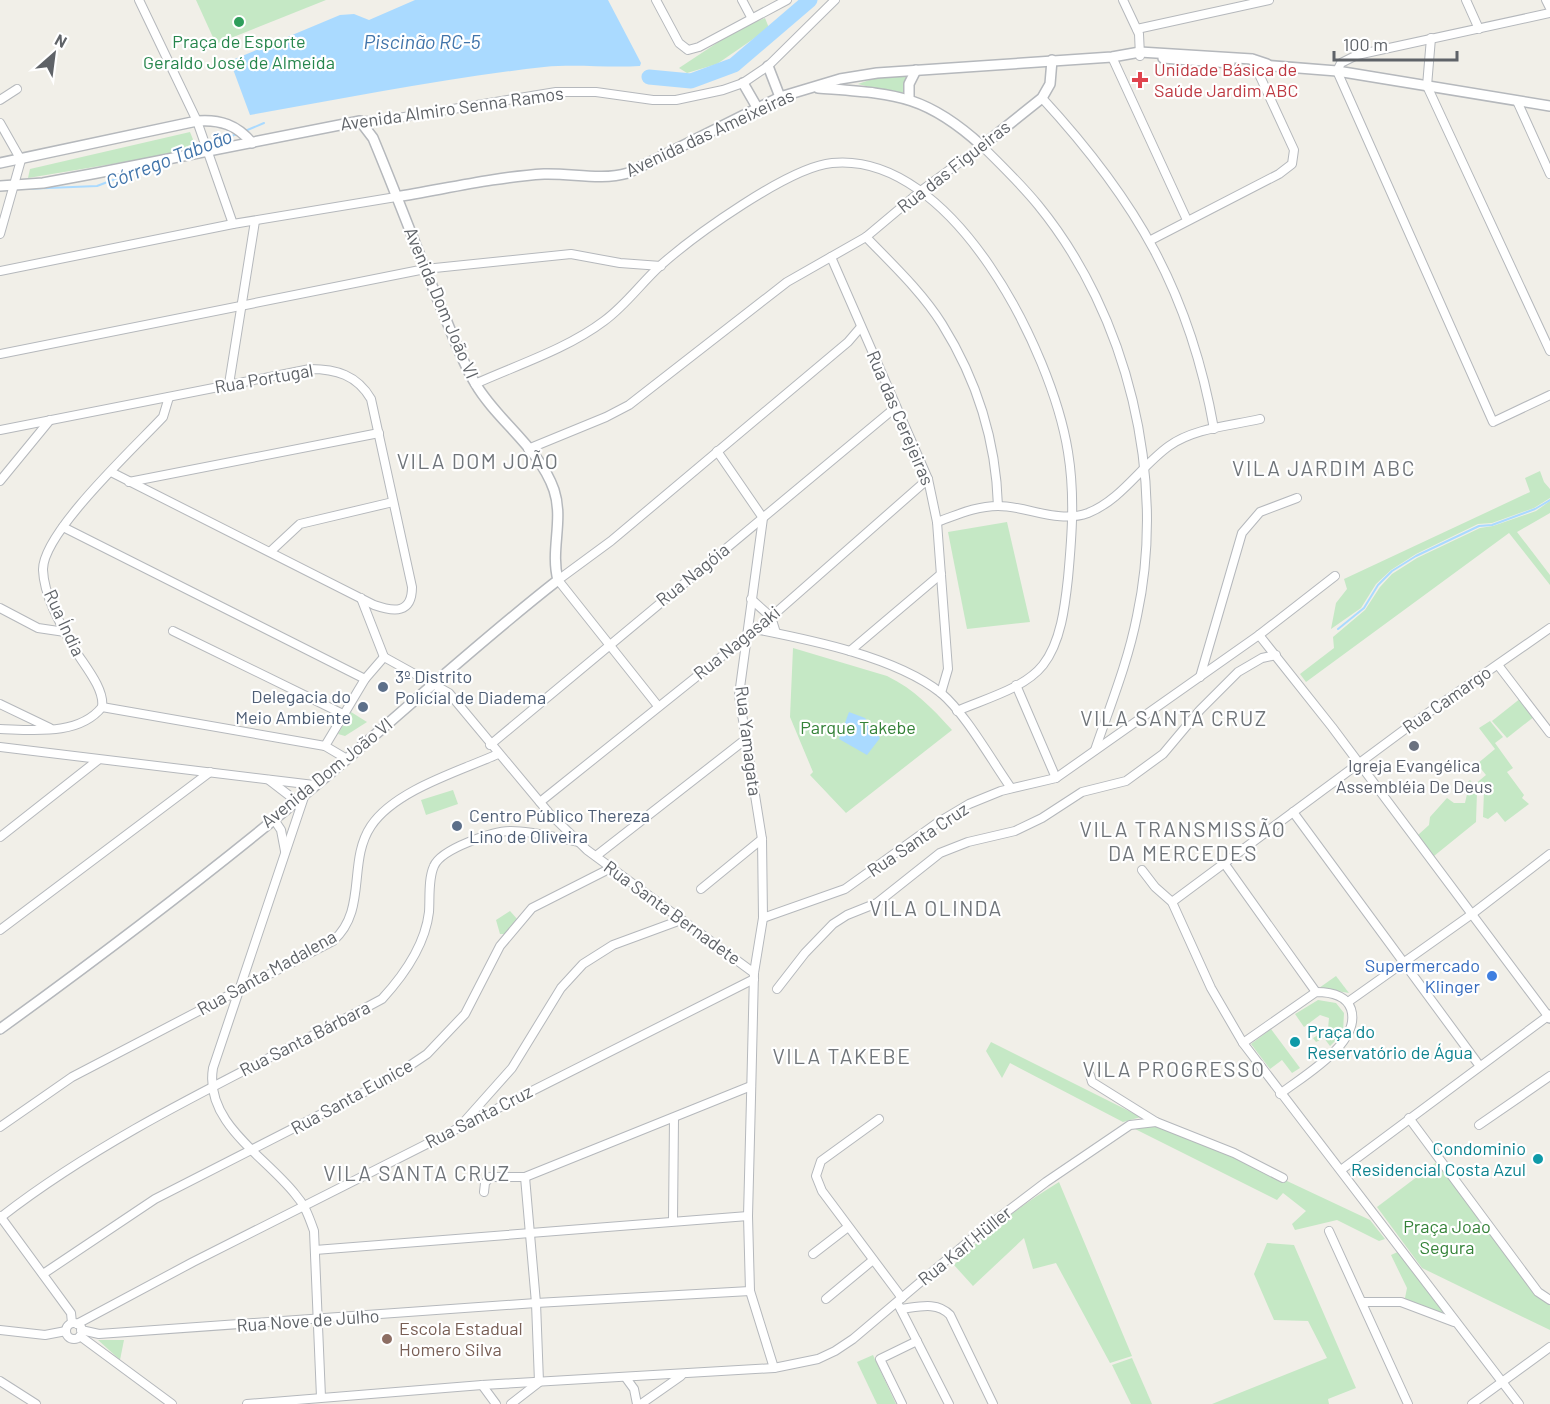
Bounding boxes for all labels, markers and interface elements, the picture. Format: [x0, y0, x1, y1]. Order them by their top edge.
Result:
marker: Praça de Esporte Geraldo José de Almeida [232, 15, 246, 29]
north arrow [24, 24, 84, 84]
scale bar [1334, 24, 1457, 62]
text: N [52, 29, 70, 51]
water label: Piscinão RC-5 [364, 29, 480, 53]
place label: Praça de Esporte Geraldo José de Almeida [143, 30, 335, 73]
text: 100 m [1343, 33, 1388, 55]
place label: Unidade Básica de Saúde Jardim ABC [1154, 58, 1298, 101]
marker: Unidade Básica de Saúde Jardim ABC [1131, 71, 1149, 89]
street label: Avenida Almiro Senna Ramos [339, 81, 565, 135]
street label: Avenida das Ameixeiras [622, 83, 797, 181]
street label: Rua das Figueiras [892, 115, 1014, 217]
water label: Córrego Taboão [102, 123, 235, 193]
street label: Avenida Dom João VI [400, 224, 484, 382]
street label: Rua das Cerejeiras [863, 347, 939, 488]
street label: Rua Portugal [213, 359, 315, 397]
district label: VILA DOM JOÃO [397, 448, 559, 473]
district label: VILA JARDIM ABC [1232, 455, 1416, 480]
street label: Rua Nagóia [651, 538, 733, 610]
street label: Rua Índia [40, 586, 90, 660]
street label: Rua Nagasaki [689, 601, 784, 684]
street label: Rua Camargo [1398, 661, 1495, 738]
place label: 3º Distrito Policial de Diadema [395, 665, 546, 708]
marker: 3º Distrito Policial de Diadema [376, 680, 390, 694]
place label: Delegacia do Meio Ambiente [235, 685, 351, 728]
street label: Rua Yamagata [731, 685, 767, 797]
marker: Delegacia do Meio Ambiente [356, 700, 370, 714]
district label: VILA SANTA CRUZ [1080, 705, 1268, 730]
street label: Avenida Dom João VI [256, 713, 396, 832]
park label: Parque Takebe [800, 716, 916, 738]
marker: Igreja Evangélica Assembléia De Deus [1407, 739, 1421, 753]
place label: Igreja Evangélica Assembléia De Deus [1336, 754, 1492, 797]
street label: Rua Santa Cruz [863, 797, 972, 881]
place label: Centro Público Thereza Lino de Oliveira [469, 804, 650, 847]
district label: VILA TRANSMISSÃO DA MERCEDES [1080, 816, 1286, 865]
marker: Centro Público Thereza Lino de Oliveira [450, 819, 464, 833]
street label: Rua Santa Bernadete [600, 855, 745, 969]
district label: VILA OLINDA [869, 895, 1003, 920]
street label: Rua Santa Madalena [193, 925, 340, 1020]
place label: Supermercado Klinger [1365, 954, 1480, 997]
marker: Supermercado Klinger [1485, 969, 1499, 983]
street label: Rua Santa Bárbara [235, 996, 374, 1081]
place label: Praça do Reservatório de Água [1307, 1020, 1473, 1063]
marker: Praça do Reservatório de Água [1288, 1035, 1302, 1049]
district label: VILA TAKEBE [773, 1043, 912, 1068]
street label: Rua Santa Eunice [287, 1054, 416, 1139]
district label: VILA PROGRESSO [1083, 1056, 1265, 1081]
street label: Rua Santa Cruz [421, 1080, 536, 1153]
place label: Condominio Residencial Costa Azul [1351, 1137, 1526, 1180]
marker: Condominio Residencial Costa Azul [1531, 1152, 1545, 1166]
district label: VILA SANTA CRUZ [323, 1160, 511, 1185]
street label: Rua Karl Hüller [913, 1201, 1016, 1290]
park label: Praça Joao Segura [1403, 1215, 1491, 1258]
street label: Rua Nove de Julho [236, 1304, 380, 1336]
place label: Escola Estadual Homero Silva [399, 1317, 523, 1360]
marker: Escola Estadual Homero Silva [380, 1332, 394, 1346]

